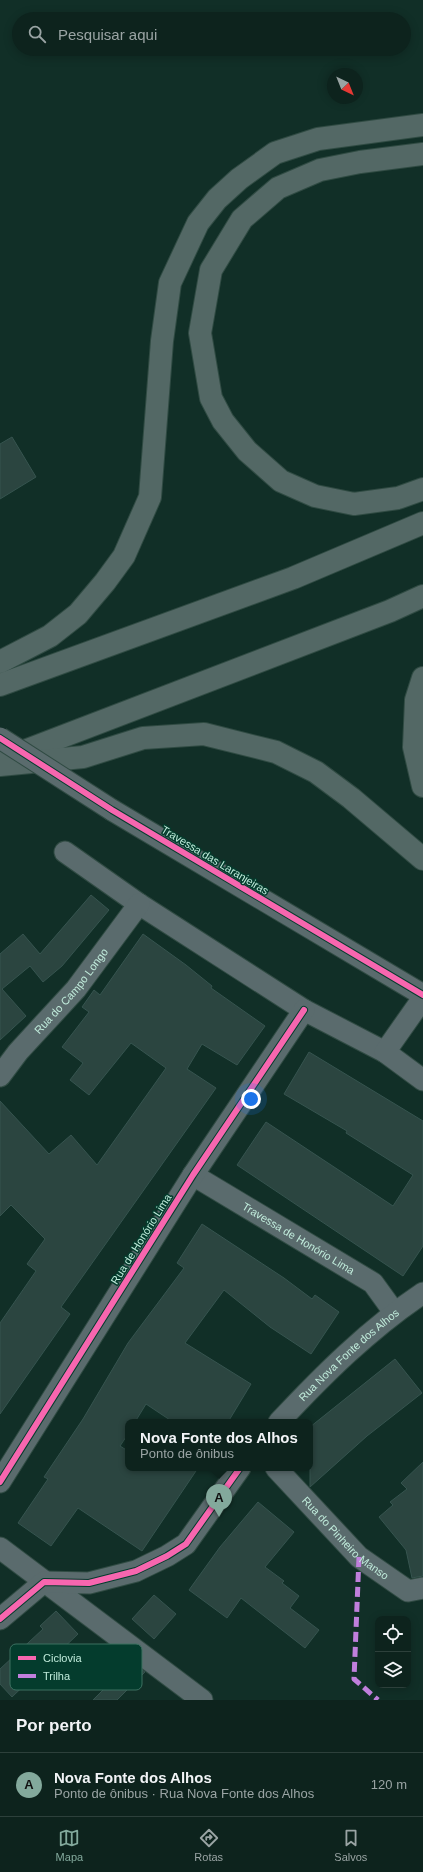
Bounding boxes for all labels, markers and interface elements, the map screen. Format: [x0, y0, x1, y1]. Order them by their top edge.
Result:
search box [12, 12, 411, 56]
icon: search [26, 23, 48, 45]
text: Pesquisar aqui [58, 26, 157, 43]
north arrow [327, 68, 363, 104]
street label: Travessa das Laranjeiras [159, 823, 271, 897]
street label: Rua do Campo Longo [32, 946, 110, 1036]
your location [241, 1089, 261, 1109]
street label: Rua de Honório Lima [108, 1191, 174, 1286]
street label: Travessa de Honório Lima [240, 1200, 358, 1277]
street label: Rua Nova Fonte dos Alhos [296, 1306, 402, 1403]
popup [125, 1419, 313, 1471]
text: Nova Fonte dos Alhos [140, 1429, 298, 1446]
text: Ponto de ônibus [140, 1446, 234, 1461]
pin: A [206, 1484, 232, 1517]
street label: Rua do Pinheiro Manso [300, 1494, 391, 1582]
map controls [375, 1616, 411, 1688]
button: locate [375, 1616, 411, 1652]
legend [10, 1644, 142, 1690]
text: Ciclovia [43, 1652, 82, 1664]
button: layers [375, 1652, 411, 1688]
text: Trilha [43, 1670, 71, 1682]
text: Por perto [16, 1716, 92, 1735]
text: Nova Fonte dos Alhos [54, 1769, 212, 1786]
text: A [24, 1777, 34, 1792]
text: 120 m [371, 1777, 407, 1792]
text: Ponto de ônibus · Rua Nova Fonte dos Alhos [54, 1786, 314, 1801]
tab: Mapa [56, 1827, 83, 1863]
tab: Rotas [194, 1827, 223, 1863]
tab: Salvos [334, 1827, 367, 1863]

